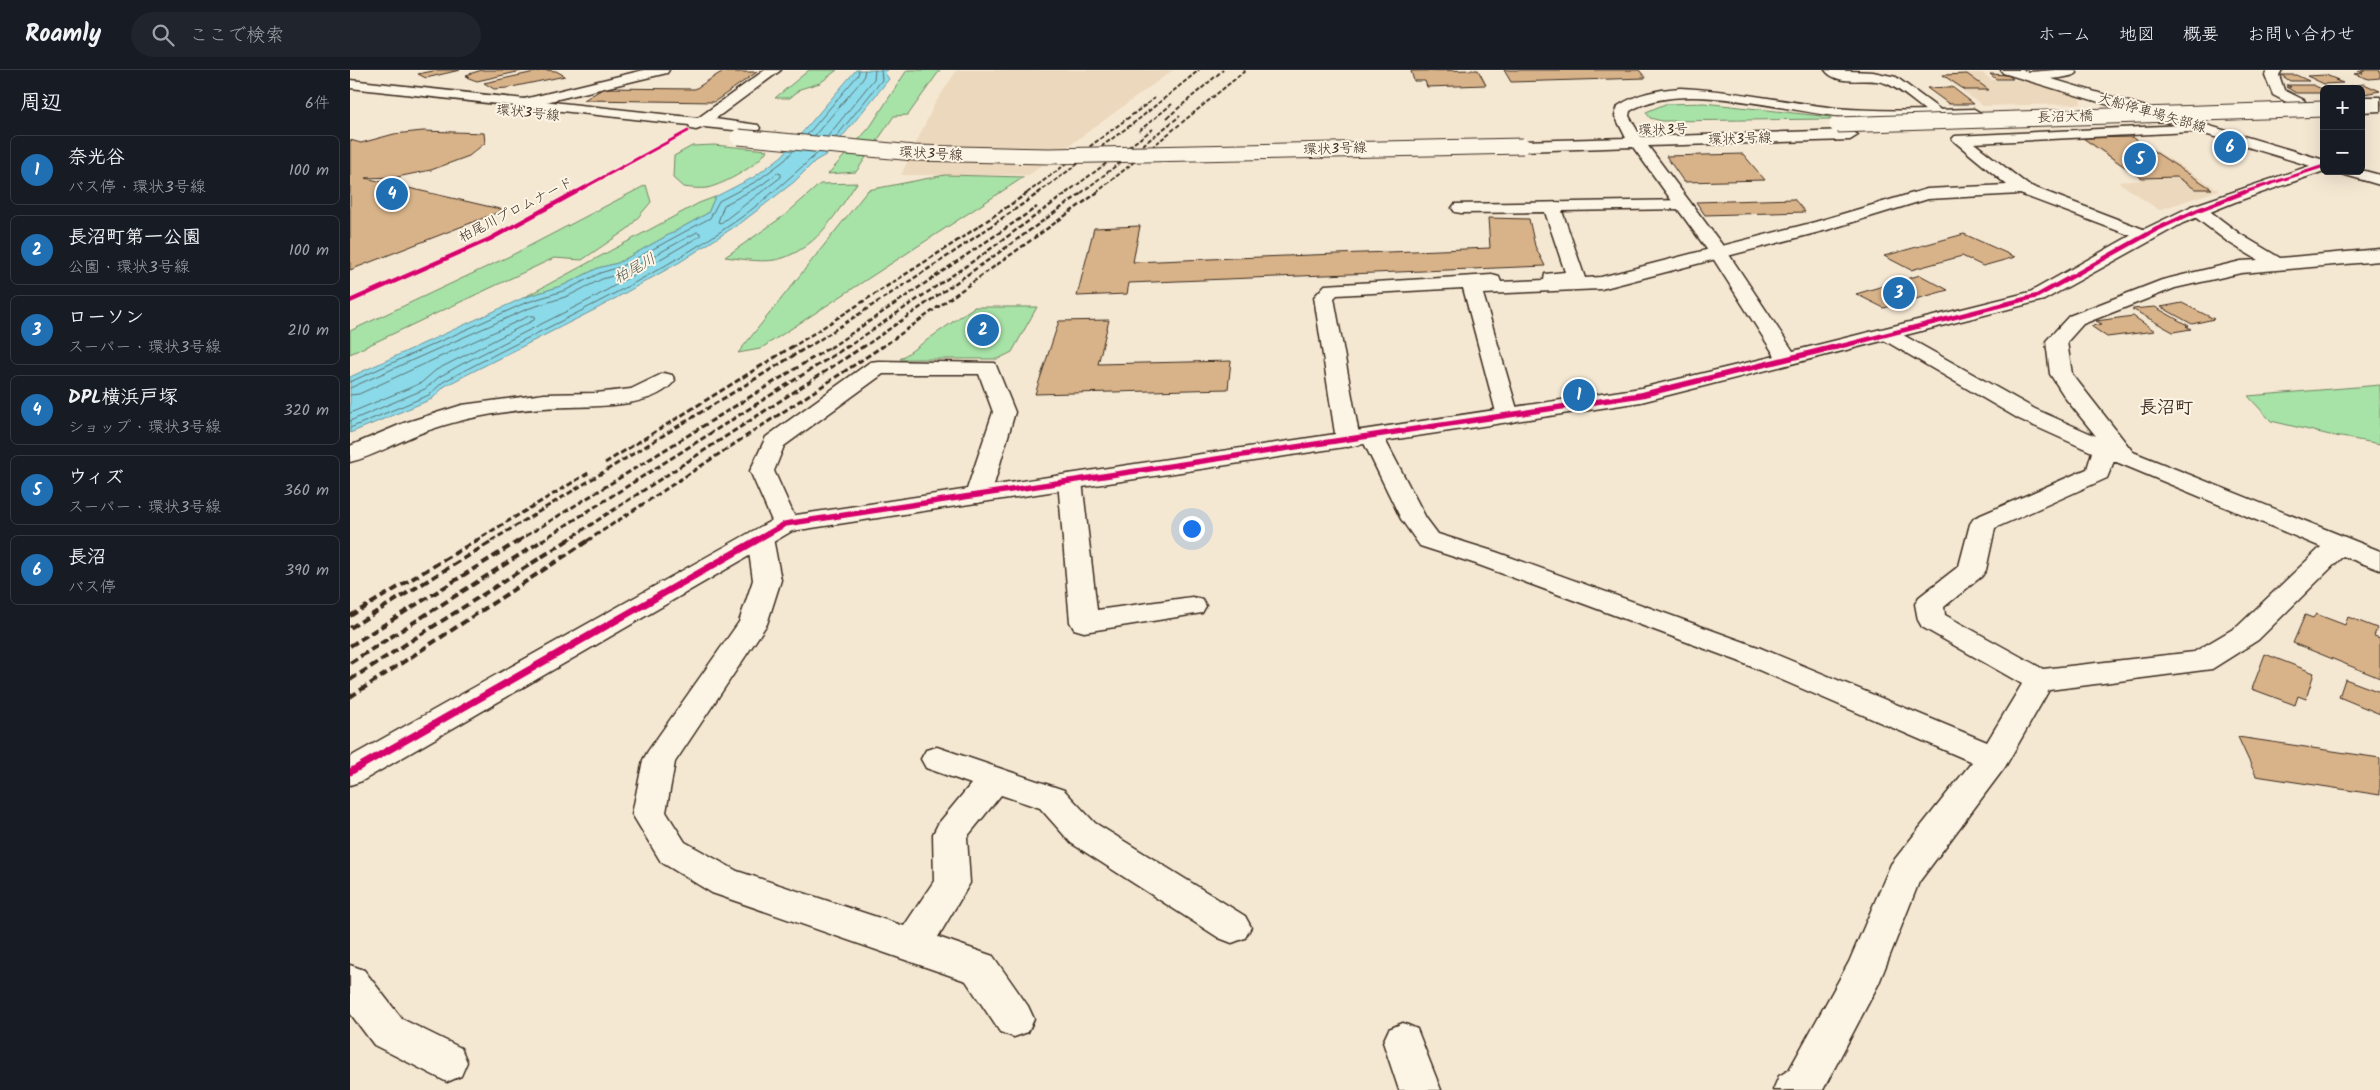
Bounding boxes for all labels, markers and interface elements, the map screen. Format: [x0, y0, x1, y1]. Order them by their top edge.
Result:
search box [131, 12, 481, 57]
text: Roamly [25, 15, 101, 54]
icon: search [149, 21, 177, 49]
text: ここで検索 [189, 21, 284, 51]
text: ホーム [2038, 21, 2091, 50]
text: 地図 [2119, 21, 2155, 50]
text: 概要 [2183, 21, 2219, 50]
text: お問い合わせ [2247, 21, 2355, 50]
map controls [2320, 85, 2365, 175]
button: + [2320, 85, 2365, 130]
text: 周辺 [20, 87, 62, 120]
street label: 大船停車場矢部線 [2095, 87, 2209, 139]
text: 6件 [305, 91, 330, 116]
street label: 環状3号線 [495, 99, 561, 127]
street label: 長沼大橋 [2037, 105, 2093, 129]
street label: 環状3号 [1638, 118, 1688, 142]
street label: 環状3号線 [1708, 127, 1772, 151]
pin: 6 [2214, 128, 2246, 166]
button: − [2320, 130, 2365, 175]
street label: 環状3号線 [1303, 137, 1367, 161]
pin: 5 [2124, 140, 2156, 178]
street label: 環状3号線 [898, 141, 964, 167]
text: 奈光谷 [68, 143, 125, 173]
text: 1 [35, 158, 39, 183]
text: 100 m [289, 158, 329, 183]
street label: 柏尾川プロムナード [455, 172, 577, 248]
text: バス停 · 環状3号線 [68, 175, 206, 200]
pin: 4 [376, 175, 408, 213]
text: 長沼町第一公園 [68, 223, 201, 253]
text: 2 [32, 238, 42, 263]
text: 100 m [289, 238, 329, 263]
water label: 柏尾川 [609, 248, 661, 290]
text: 公園 · 環状3号線 [68, 255, 190, 280]
pin: 3 [1883, 274, 1915, 312]
text: ローソン [68, 303, 144, 333]
pin: 2 [967, 311, 999, 349]
text: 3 [33, 318, 41, 343]
text: 210 m [288, 318, 329, 343]
text: スーパー · 環状3号線 [68, 335, 221, 360]
pin: 1 [1563, 376, 1595, 414]
text: DPL横浜戸塚 [68, 383, 177, 413]
district label: 長沼町 [2139, 394, 2193, 423]
text: 4 [33, 398, 41, 423]
text: 320 m [283, 398, 329, 423]
text: ショップ · 環状3号線 [68, 415, 221, 440]
text: ウィズ [68, 463, 124, 493]
text: 5 [33, 478, 41, 503]
text: 360 m [284, 478, 329, 503]
text: スーパー · 環状3号線 [68, 495, 221, 520]
your location [1179, 516, 1205, 542]
text: 長沼 [68, 543, 106, 573]
text: 6 [33, 558, 41, 583]
text: 390 m [285, 558, 329, 583]
text: バス停 [68, 575, 116, 600]

